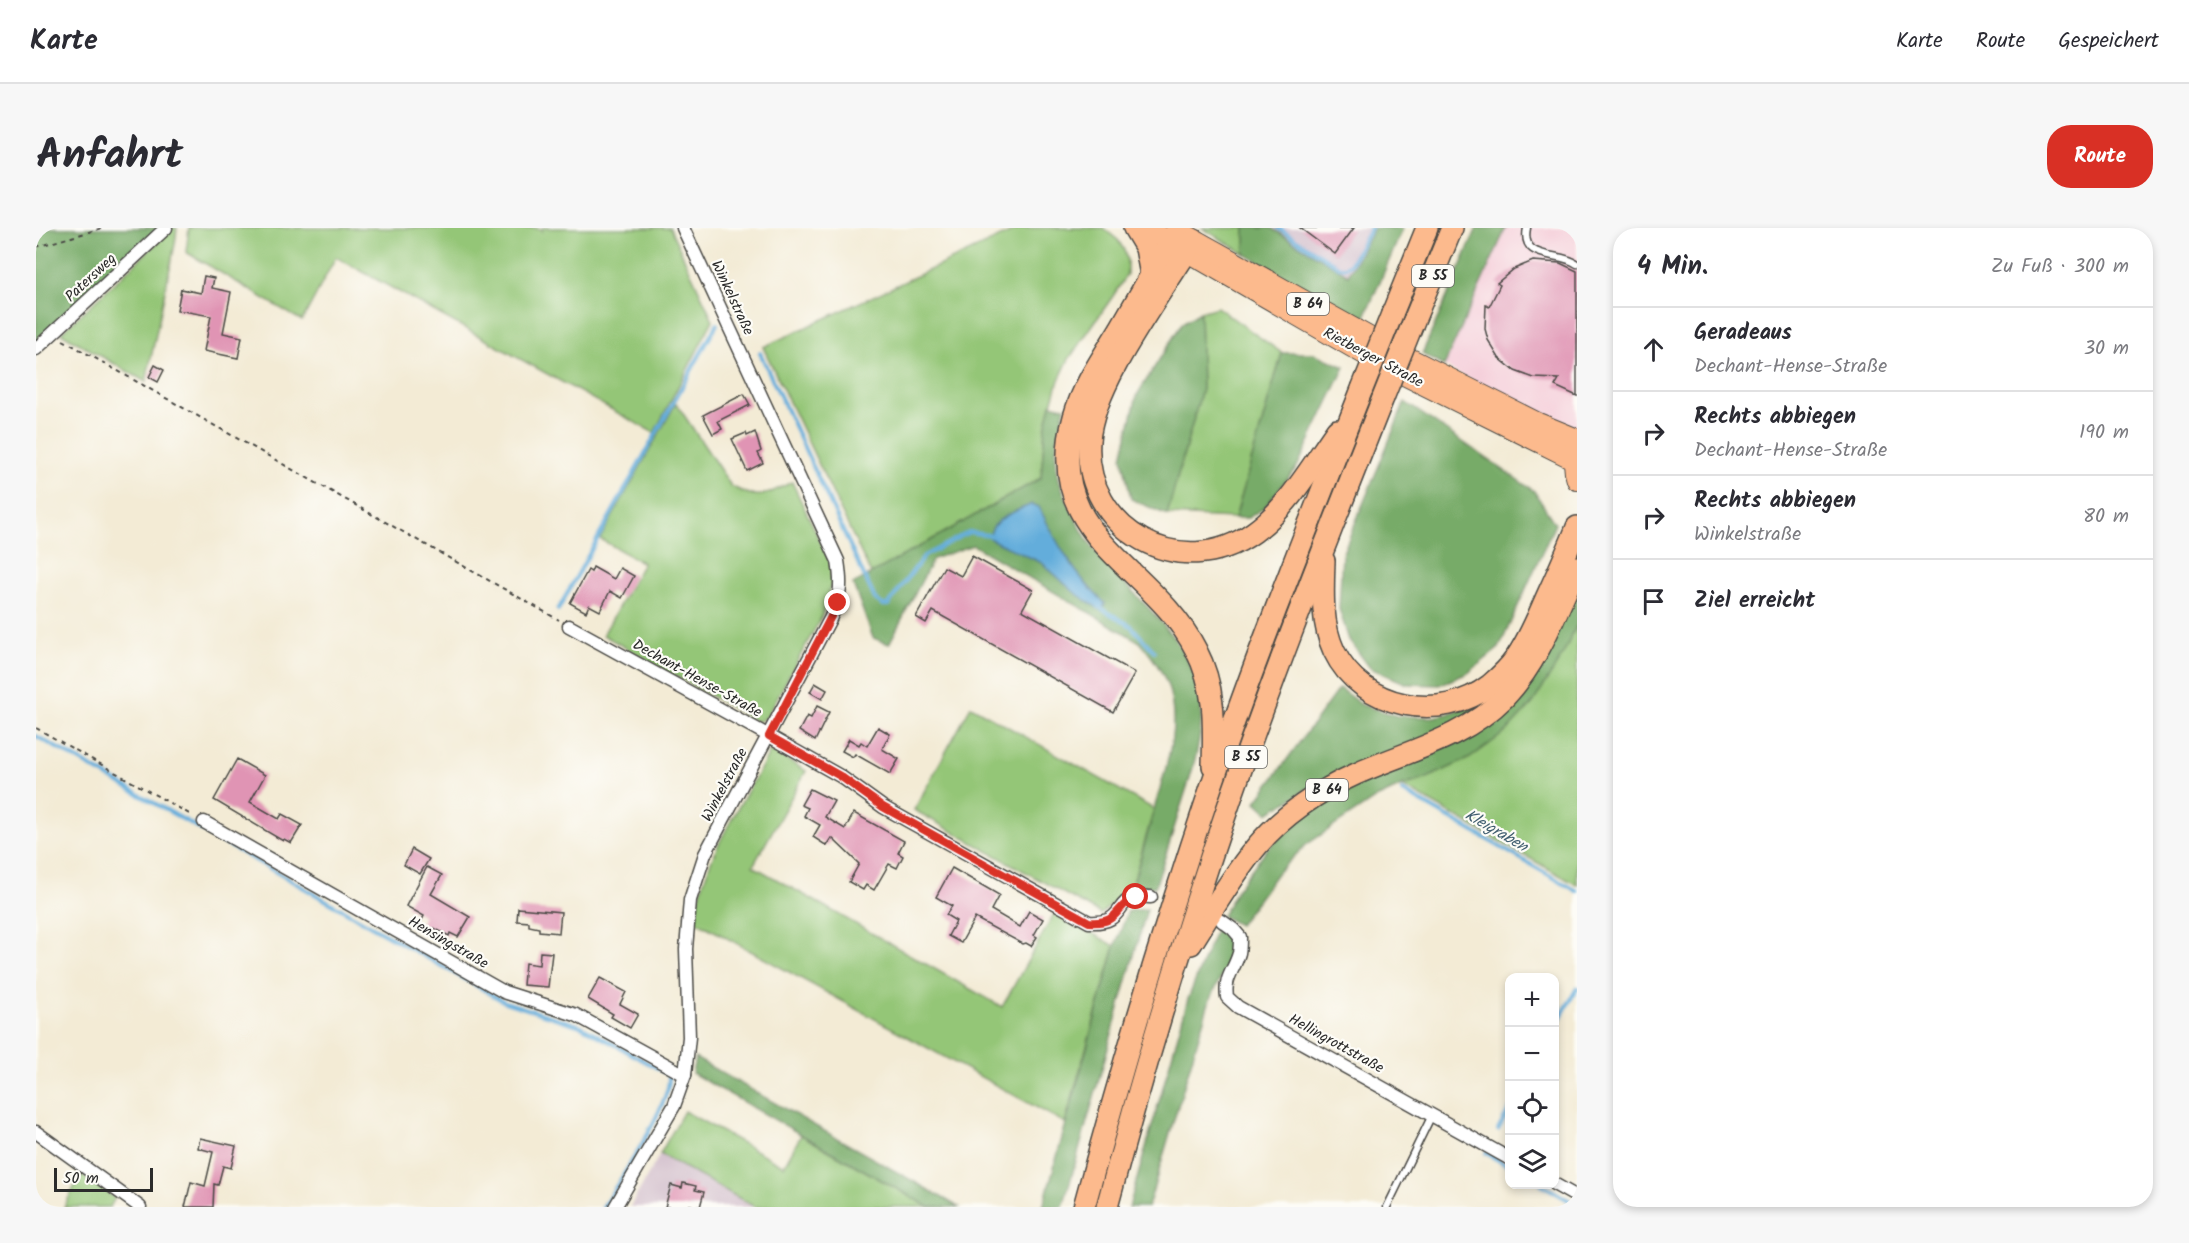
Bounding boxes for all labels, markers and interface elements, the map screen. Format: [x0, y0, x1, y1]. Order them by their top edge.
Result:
text: Karte [30, 19, 98, 64]
text: Karte [1896, 25, 1943, 58]
text: Route [1976, 25, 2025, 58]
text: Gespeichert [2058, 25, 2159, 58]
text: Anfahrt [36, 123, 183, 190]
button: Route [2047, 125, 2153, 188]
text: 4 Min. [1637, 246, 1708, 288]
street label: Patersweg [60, 248, 122, 308]
text: Zu Fuß · 300 m [1991, 251, 2129, 283]
street label: Winkelstraße [704, 256, 760, 340]
road number: B 55 [1412, 265, 1454, 287]
road number: B 64 [1287, 293, 1329, 315]
text: Geradeaus [1694, 316, 1792, 351]
street label: Rietberger Straße [1319, 321, 1428, 395]
icon: ahead [1637, 333, 1670, 366]
text: 30 m [2084, 333, 2129, 365]
text: Dechant-Hense-Straße [1694, 351, 1887, 383]
text: Rechts abbiegen [1694, 400, 1856, 435]
icon: right [1637, 417, 1670, 450]
text: 190 m [2079, 417, 2129, 449]
text: Dechant-Hense-Straße [1694, 435, 1887, 467]
text: Rechts abbiegen [1694, 484, 1856, 519]
icon: right [1637, 501, 1670, 534]
text: 80 m [2083, 501, 2129, 533]
text: Winkelstraße [1694, 519, 1801, 551]
text: Ziel erreicht [1694, 584, 1815, 619]
icon: arrive [1637, 585, 1670, 618]
route end [824, 589, 850, 615]
street label: Dechant-Hense-Straße [628, 633, 766, 725]
street label: Winkelstraße [696, 744, 755, 826]
road number: B 55 [1225, 746, 1267, 768]
road number: B 64 [1306, 779, 1348, 801]
water label: Kleigraben [1460, 803, 1533, 860]
route start [1122, 883, 1148, 909]
street label: Hensingstraße [403, 910, 493, 976]
map controls [1505, 973, 1559, 1189]
button: + [1505, 973, 1559, 1027]
street label: Hellingrottstraße [1284, 1008, 1388, 1080]
button: − [1505, 1027, 1559, 1081]
button: locate [1505, 1081, 1559, 1135]
button: layers [1505, 1135, 1559, 1189]
scale bar [54, 1165, 153, 1192]
text: 50 m [63, 1166, 99, 1191]

